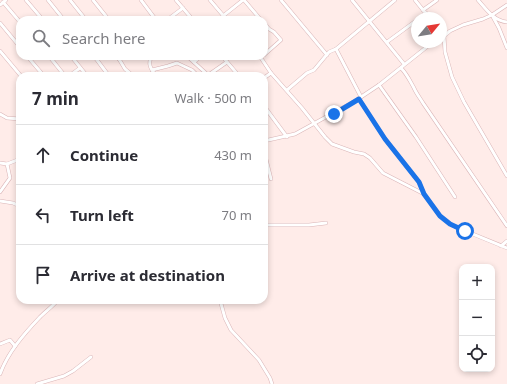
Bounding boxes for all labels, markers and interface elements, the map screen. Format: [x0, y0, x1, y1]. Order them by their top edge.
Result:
north arrow [411, 12, 447, 48]
search box [16, 16, 268, 60]
icon: search [30, 27, 52, 49]
text: Search here [62, 28, 145, 48]
text: 7 min [32, 87, 79, 110]
text: Walk · 500 m [174, 89, 252, 107]
route end [325, 105, 343, 123]
icon: ahead [32, 144, 54, 166]
text: Continue [70, 145, 138, 165]
text: 430 m [214, 146, 252, 164]
icon: left [32, 204, 54, 226]
text: Turn left [70, 205, 134, 225]
text: 70 m [222, 206, 252, 224]
route start [456, 222, 474, 240]
icon: arrive [32, 264, 54, 286]
map controls [459, 264, 495, 372]
button: + [459, 264, 495, 300]
text: Arrive at destination [70, 265, 225, 285]
button: − [459, 300, 495, 336]
button: locate [459, 336, 495, 372]

